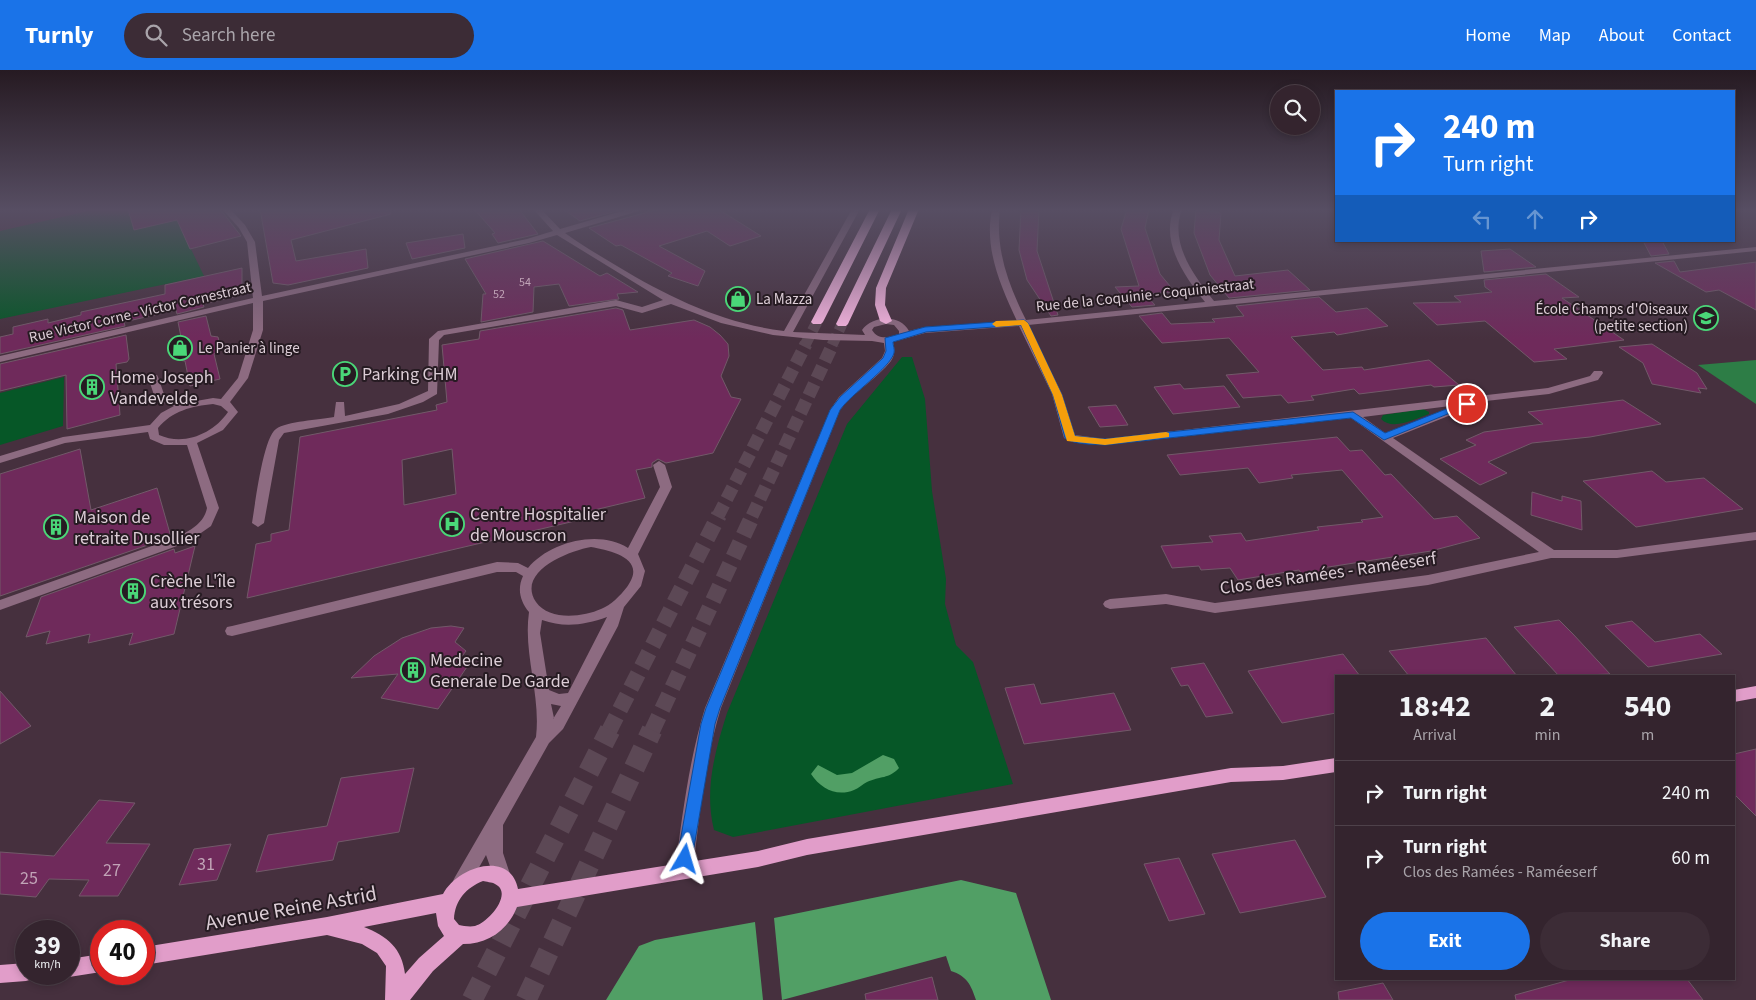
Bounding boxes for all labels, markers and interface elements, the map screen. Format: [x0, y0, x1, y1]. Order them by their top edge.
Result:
search box [124, 13, 474, 58]
text: Turnly [25, 18, 94, 53]
icon: search [142, 21, 170, 49]
text: Search here [182, 22, 275, 49]
text: Home [1465, 23, 1511, 48]
text: Map [1539, 23, 1571, 48]
text: About [1599, 23, 1644, 48]
text: Contact [1672, 23, 1731, 48]
map controls [1270, 85, 1320, 135]
button: search [1270, 85, 1320, 135]
text: 240 m [1443, 102, 1535, 152]
icon: right [1360, 110, 1425, 175]
text: Turn right [1443, 148, 1533, 180]
icon: left [1468, 205, 1496, 233]
icon: ahead [1521, 205, 1549, 233]
icon: right [1574, 205, 1602, 233]
house number: 54 [519, 274, 531, 291]
street label: Rue de la Coquinie - Coquiniestraat [1035, 274, 1255, 317]
street label: Rue Victor Corne - Victor Cornestraat [27, 277, 253, 348]
house number: 52 [493, 286, 505, 303]
shop icon: La Mazza [725, 286, 751, 312]
place label: La Mazza [756, 289, 812, 310]
place label: École Champs d'Oiseaux (petite section) [1535, 299, 1688, 337]
school or university icon: École Champs d'Oiseaux (petite section) [1693, 305, 1719, 331]
shop icon: Le Panier à linge [167, 335, 193, 361]
place label: Le Panier à linge [198, 338, 300, 359]
parking icon: Parking CHM [332, 361, 358, 387]
place label: Parking CHM [362, 362, 458, 387]
place label: Home Joseph Vandevelde [110, 365, 214, 411]
building icon: Home Joseph Vandevelde [79, 374, 105, 400]
pin [1446, 383, 1488, 425]
icon: arrive [1453, 390, 1481, 418]
place label: Centre Hospitalier de Mouscron [470, 502, 607, 548]
place label: Maison de retraite Dusollier [74, 505, 200, 551]
hospital icon: Centre Hospitalier de Mouscron [439, 511, 465, 537]
building icon: Maison de retraite Dusollier [43, 514, 69, 540]
street label: Clos des Ramées - Raméeserf [1218, 546, 1439, 601]
place label: Crèche L'île aux trésors [150, 569, 235, 615]
building icon: Crèche L'île aux trésors [120, 578, 146, 604]
place label: Medecine Generale De Garde [430, 648, 570, 694]
building icon: Medecine Generale De Garde [400, 657, 426, 683]
text: 18:42 [1399, 685, 1471, 728]
text: 2 [1539, 685, 1555, 728]
text: 540 [1624, 685, 1671, 728]
text: Arrival [1413, 724, 1456, 746]
text: min [1534, 724, 1560, 746]
text: m [1641, 724, 1654, 746]
icon: right [1360, 779, 1388, 807]
text: Turn right [1403, 780, 1487, 807]
text: 240 m [1662, 780, 1710, 807]
position arrow [658, 832, 710, 884]
text: Turn right [1403, 834, 1487, 861]
icon: right [1360, 844, 1388, 872]
text: 60 m [1672, 845, 1710, 872]
house number: 31 [197, 852, 215, 877]
house number: 27 [103, 858, 121, 883]
text: Clos des Ramées - Raméeserf [1403, 861, 1597, 883]
house number: 25 [20, 866, 38, 891]
street label: Avenue Reine Astrid [203, 878, 379, 938]
button: Exit [1360, 912, 1530, 970]
button: Share [1540, 912, 1710, 970]
speed limit sign: 40 [90, 920, 155, 985]
text: 39 [34, 928, 61, 964]
text: km/h [34, 956, 61, 973]

